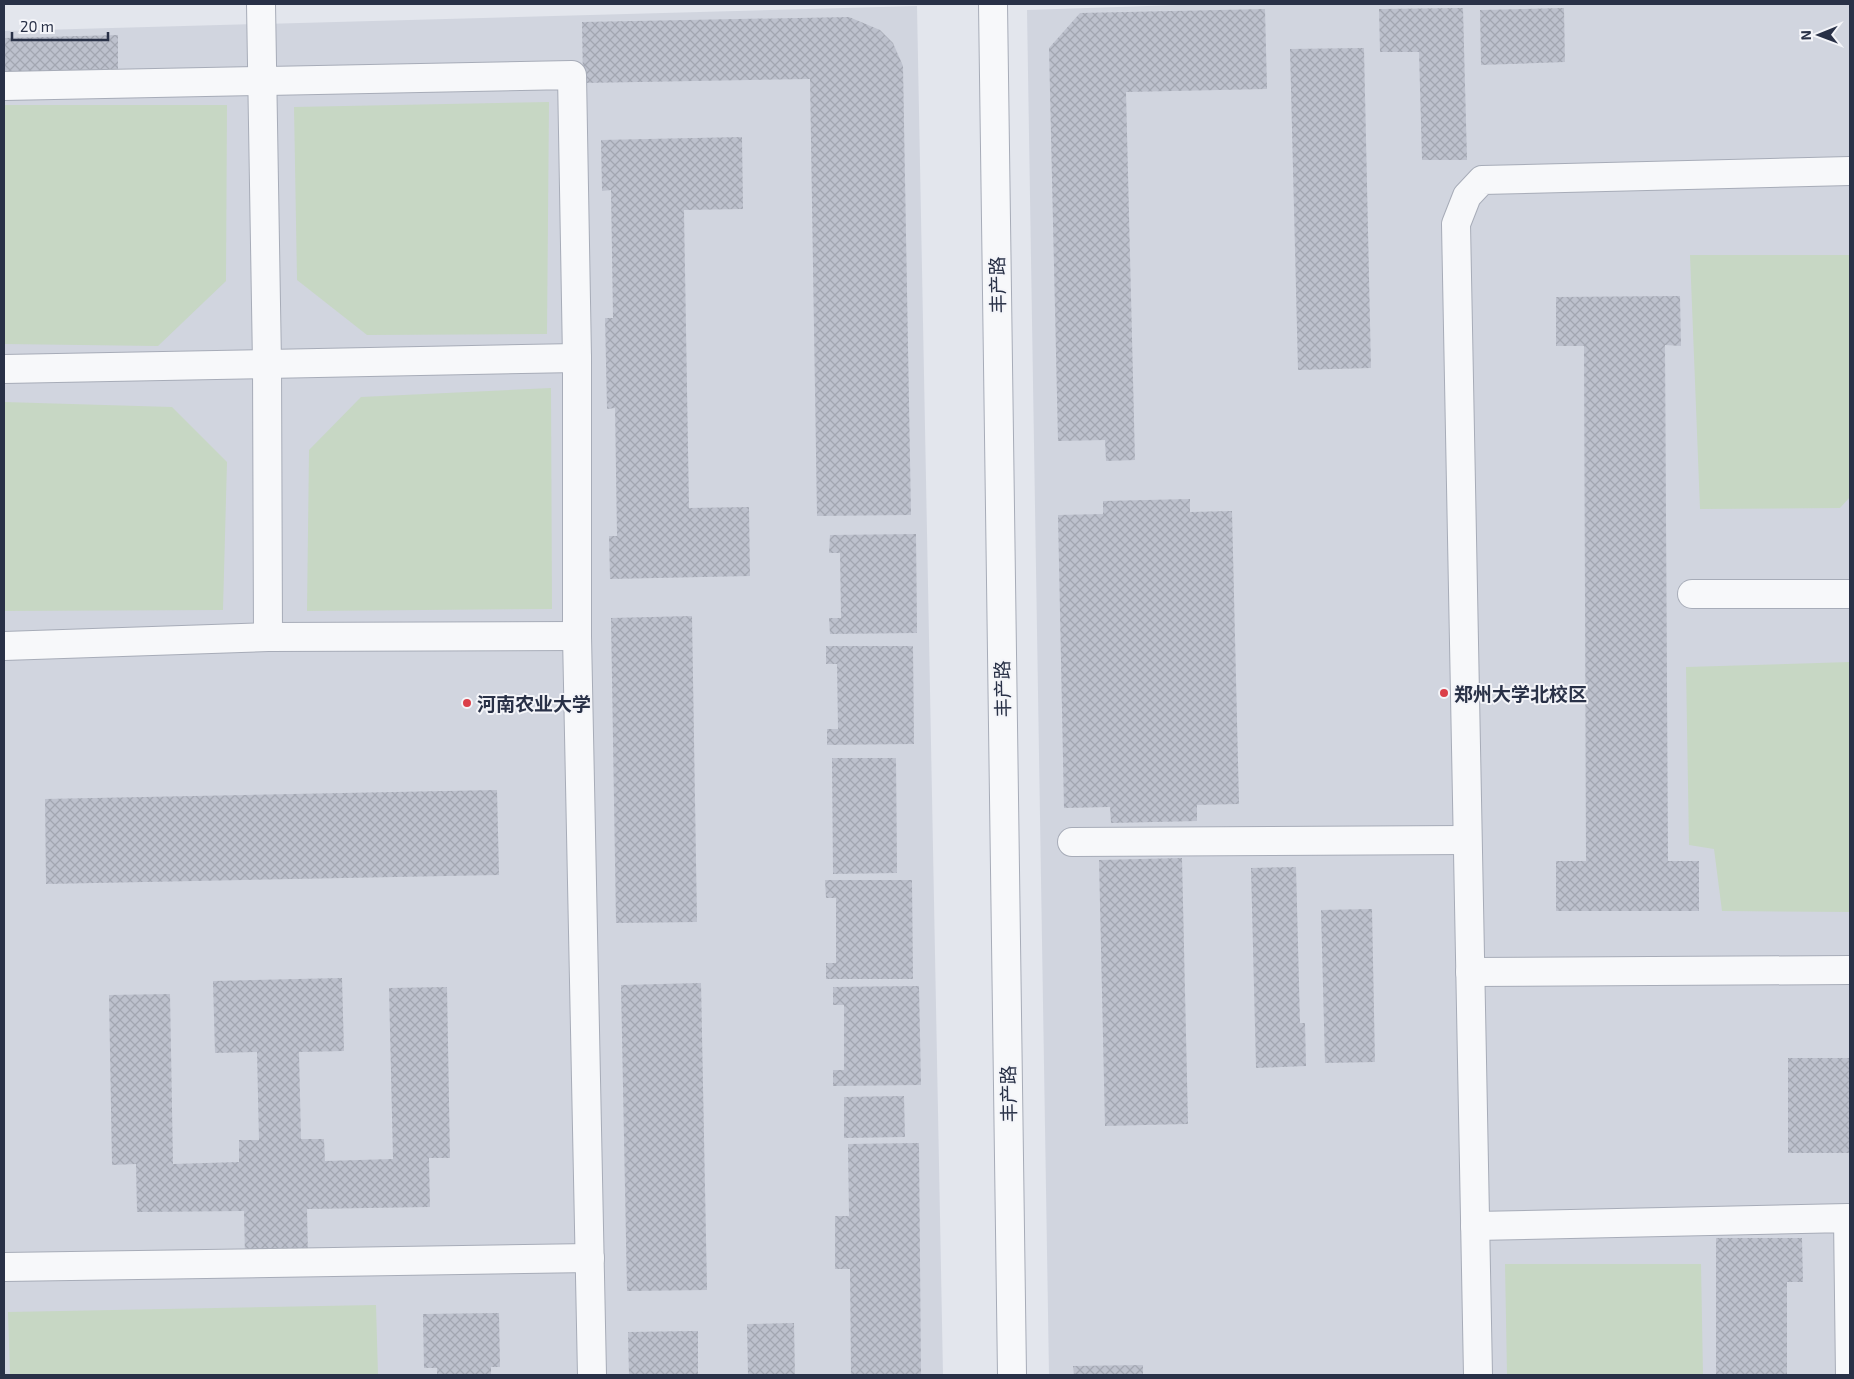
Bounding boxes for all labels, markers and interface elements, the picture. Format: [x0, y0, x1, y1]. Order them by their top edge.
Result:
scale bar [12, 10, 109, 42]
north arrow [1794, 10, 1844, 60]
text: 20 m [20, 17, 54, 35]
text: N [1797, 30, 1814, 40]
street label: 丰产路 [985, 256, 1009, 314]
street label: 丰产路 [990, 660, 1014, 718]
place label: 郑州大学北校区 [1454, 682, 1587, 705]
marker: 郑州大学北校区 [1438, 687, 1450, 699]
place label: 河南农业大学 [477, 692, 591, 715]
marker: 河南农业大学 [461, 697, 473, 709]
street label: 丰产路 [996, 1065, 1020, 1123]

